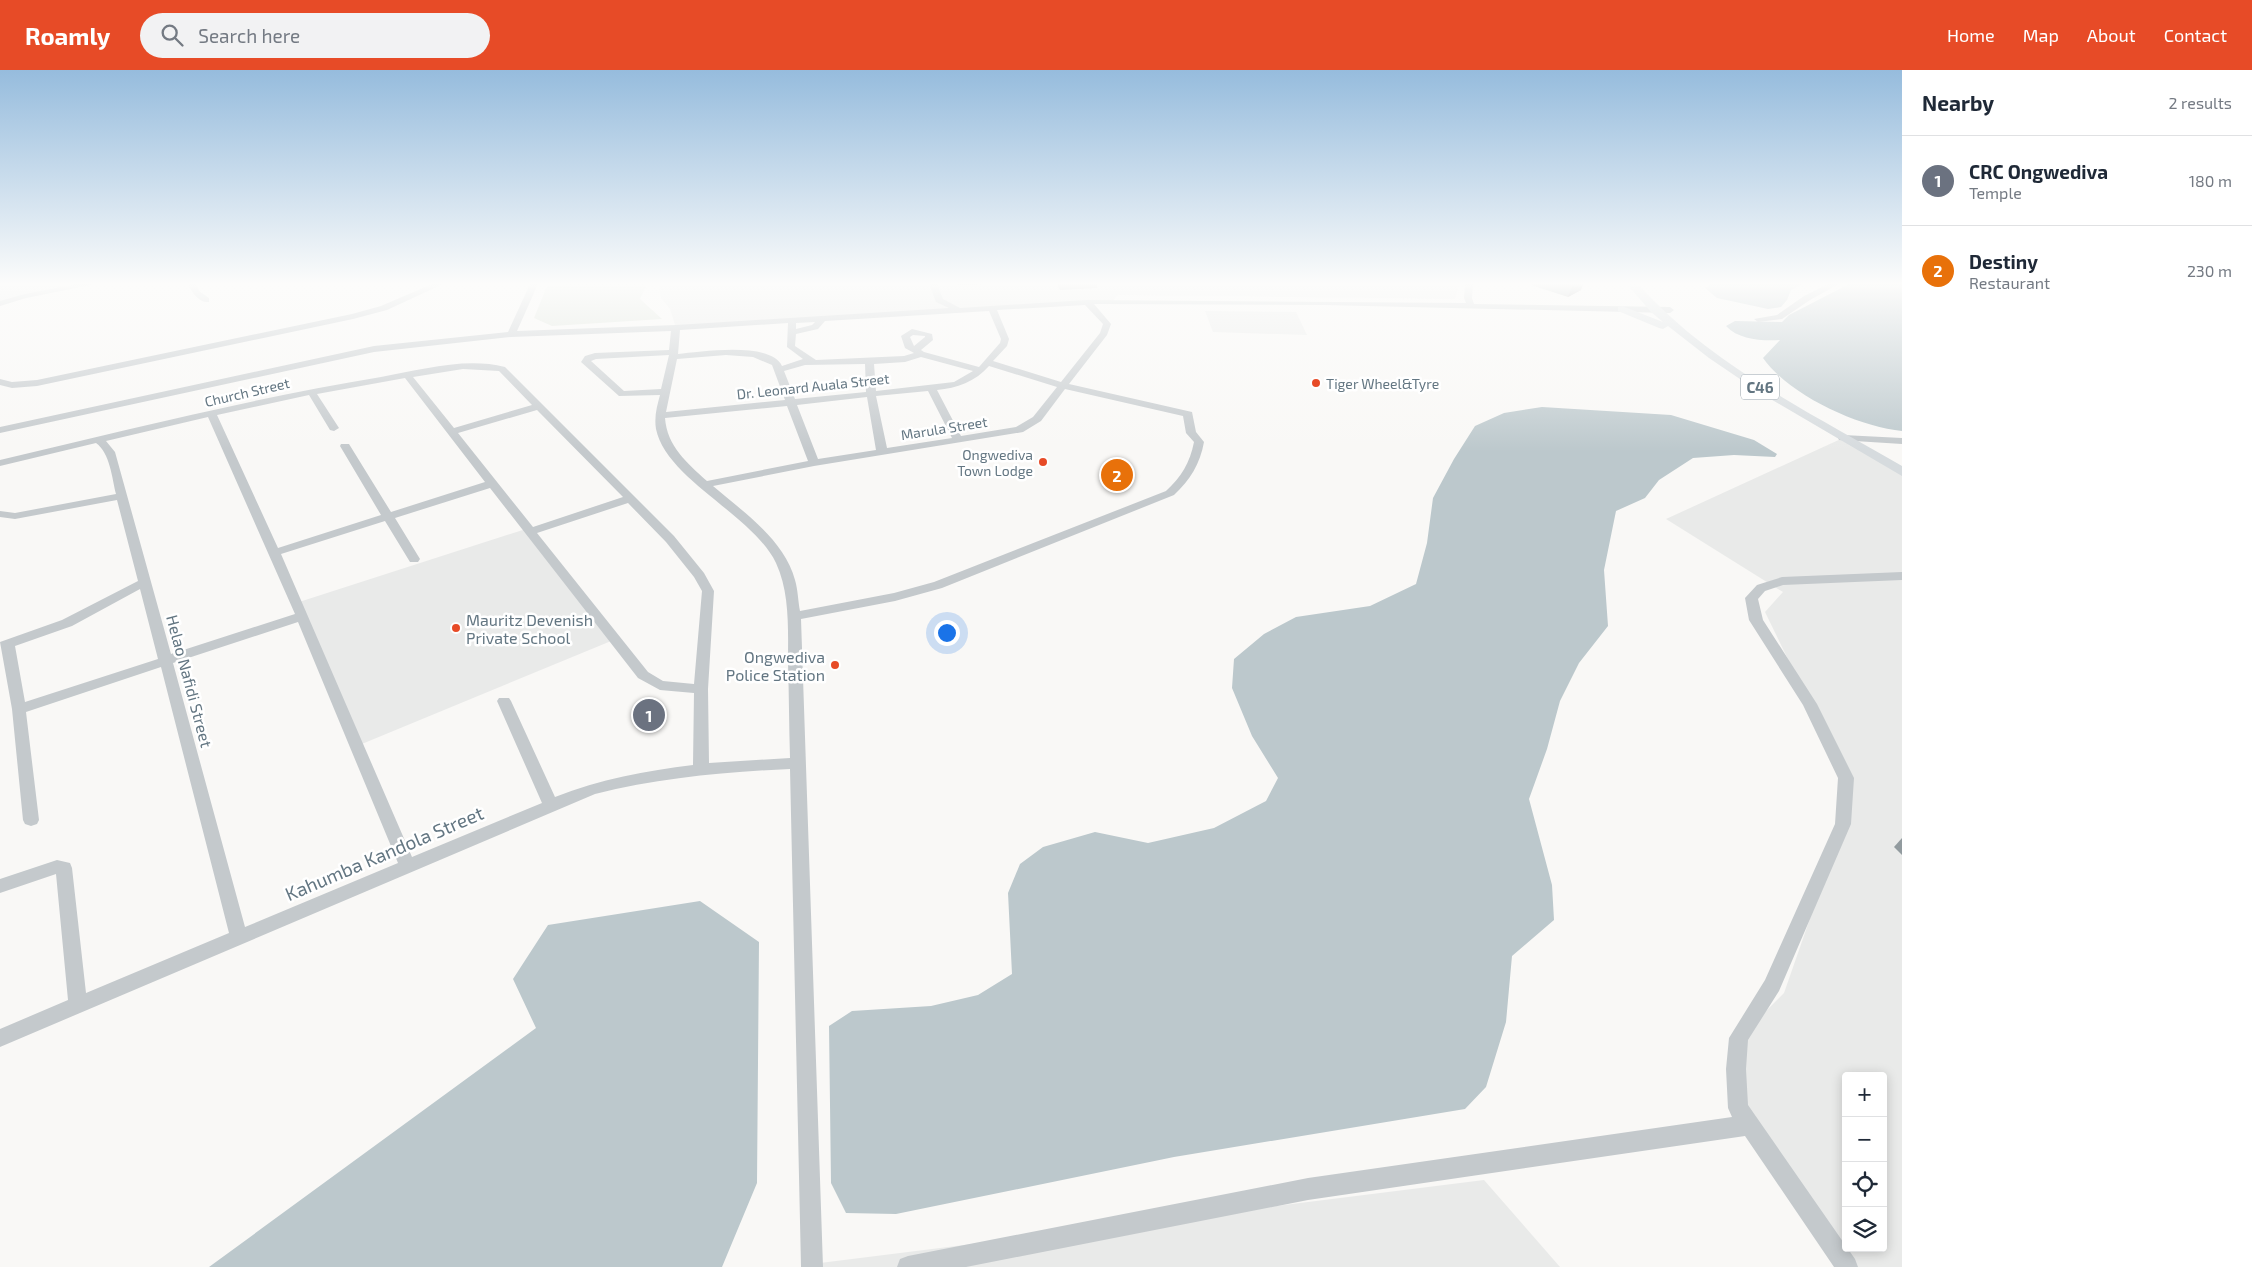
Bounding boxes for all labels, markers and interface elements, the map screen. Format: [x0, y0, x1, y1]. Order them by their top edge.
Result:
search box [140, 13, 490, 58]
text: Roamly [25, 21, 110, 50]
icon: search [158, 21, 186, 49]
text: Search here [198, 24, 300, 47]
text: Home [1947, 24, 1995, 46]
text: Map [2023, 24, 2059, 46]
text: About [2087, 24, 2136, 46]
text: Contact [2164, 24, 2227, 46]
text: Nearby [1922, 90, 1994, 115]
text: 2 results [2169, 93, 2232, 112]
text: CRC Ongwediva [1969, 160, 2108, 183]
text: 1 [1935, 171, 1941, 190]
text: 180 m [2189, 171, 2232, 190]
text: Temple [1969, 183, 2022, 202]
text: Destiny [1969, 250, 2038, 273]
text: 2 [1933, 261, 1943, 280]
text: 230 m [2187, 261, 2232, 280]
text: Restaurant [1969, 273, 2050, 292]
street label: Dr. Leonard Auala Street [736, 370, 890, 402]
street label: Church Street [203, 374, 291, 410]
road number: C46 [1741, 374, 1779, 400]
place label: Tiger Wheel&Tyre [1326, 375, 1439, 392]
marker: Tiger Wheel&Tyre [1310, 377, 1322, 389]
street label: Marula Street [899, 413, 989, 443]
place label: Ongwediva Town Lodge [957, 446, 1033, 479]
marker: Ongwediva Town Lodge [1037, 456, 1049, 468]
pin: 2 [1101, 456, 1133, 494]
place label: Mauritz Devenish Private School [466, 610, 593, 647]
street label: Helao Nafidi Street [163, 613, 217, 749]
your location [934, 620, 960, 646]
marker: Mauritz Devenish Private School [450, 622, 462, 634]
place label: Ongwediva Police Station [726, 647, 825, 684]
marker: Ongwediva Police Station [829, 659, 841, 671]
pin: 1 [633, 696, 665, 734]
street label: Kahumba Kandola Street [281, 801, 487, 905]
map controls [1842, 1072, 1887, 1252]
button: + [1842, 1072, 1887, 1117]
button: − [1842, 1117, 1887, 1162]
button: locate [1842, 1162, 1887, 1207]
button: layers [1842, 1207, 1887, 1252]

